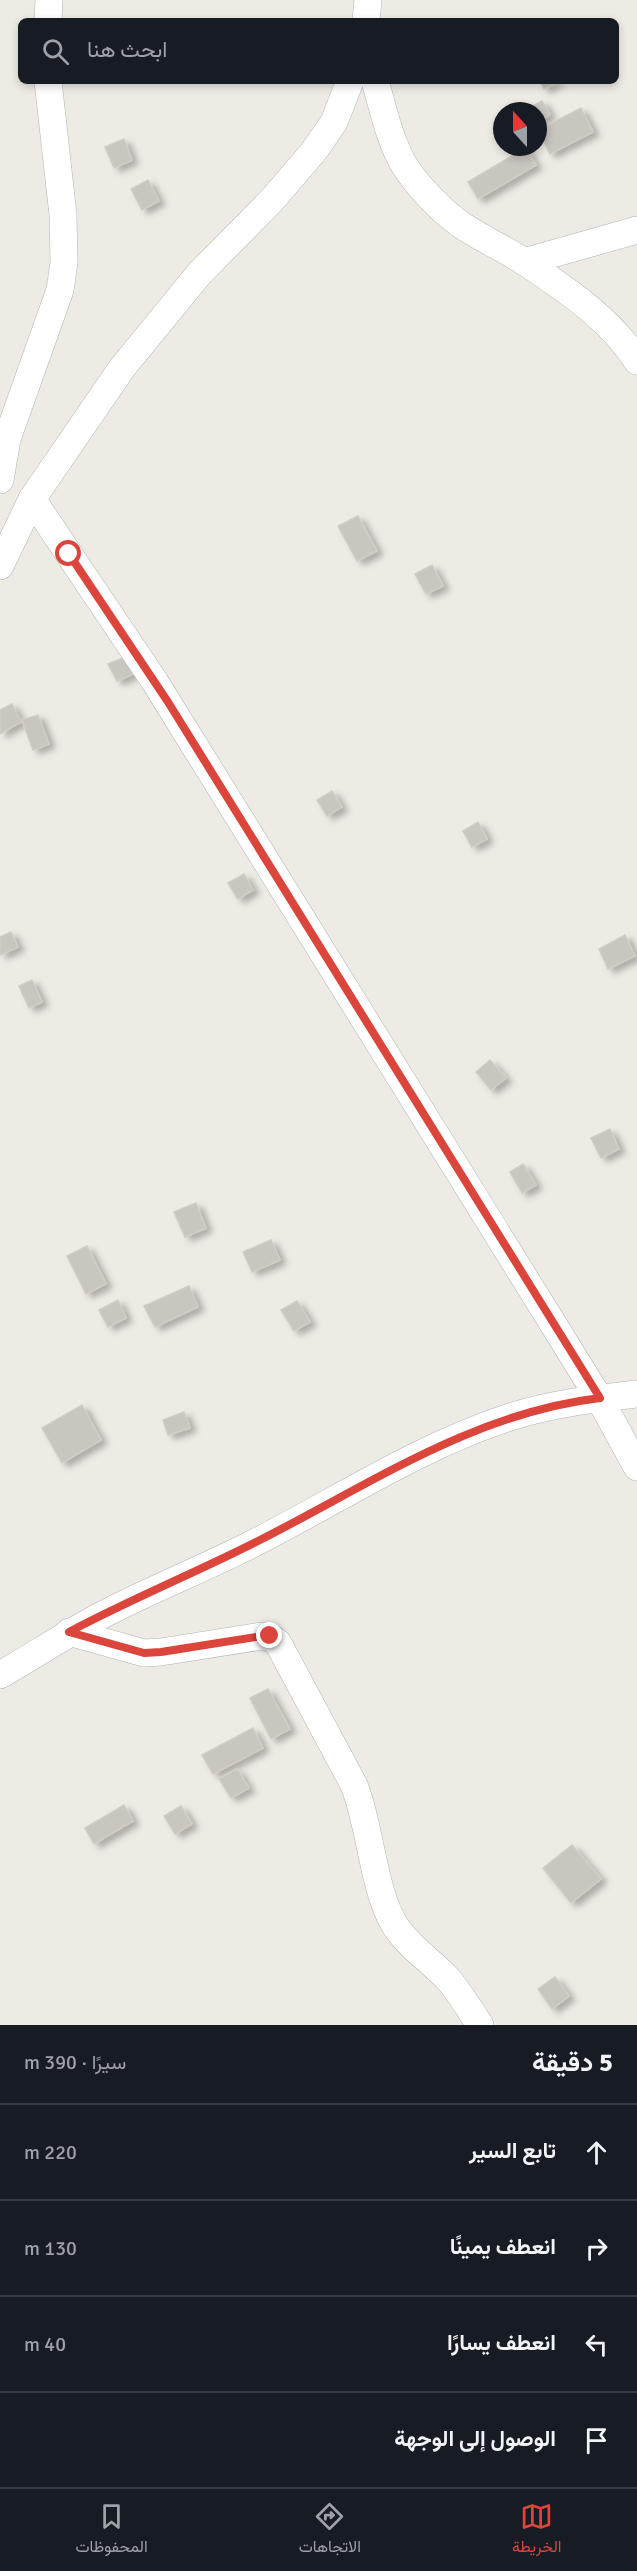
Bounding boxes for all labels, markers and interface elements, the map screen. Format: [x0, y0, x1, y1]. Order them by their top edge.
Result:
search box [18, 18, 619, 84]
icon: search [39, 35, 72, 68]
text: ابحث هنا [87, 36, 167, 63]
north arrow [493, 102, 547, 156]
route start [55, 540, 81, 566]
route end [256, 1622, 282, 1648]
text: 5 دقيقة [532, 2047, 613, 2079]
text: سيرًا · 390 m [24, 2050, 126, 2075]
icon: ahead [580, 2136, 613, 2169]
text: تابع السير [469, 2137, 556, 2164]
text: 220 m [24, 2140, 77, 2165]
icon: right [580, 2232, 613, 2265]
text: انعطف يمينًا [450, 2233, 556, 2260]
text: 130 m [24, 2236, 77, 2261]
icon: left [580, 2328, 613, 2361]
text: انعطف يسارًا [447, 2329, 556, 2356]
text: 40 m [24, 2332, 66, 2357]
icon: arrive [580, 2424, 613, 2457]
text: الوصول إلى الوجهة [394, 2425, 556, 2452]
tab: المحفوظات [76, 2500, 148, 2561]
tab: الاتجاهات [299, 2500, 361, 2561]
tab: الخريطة [512, 2500, 561, 2561]

